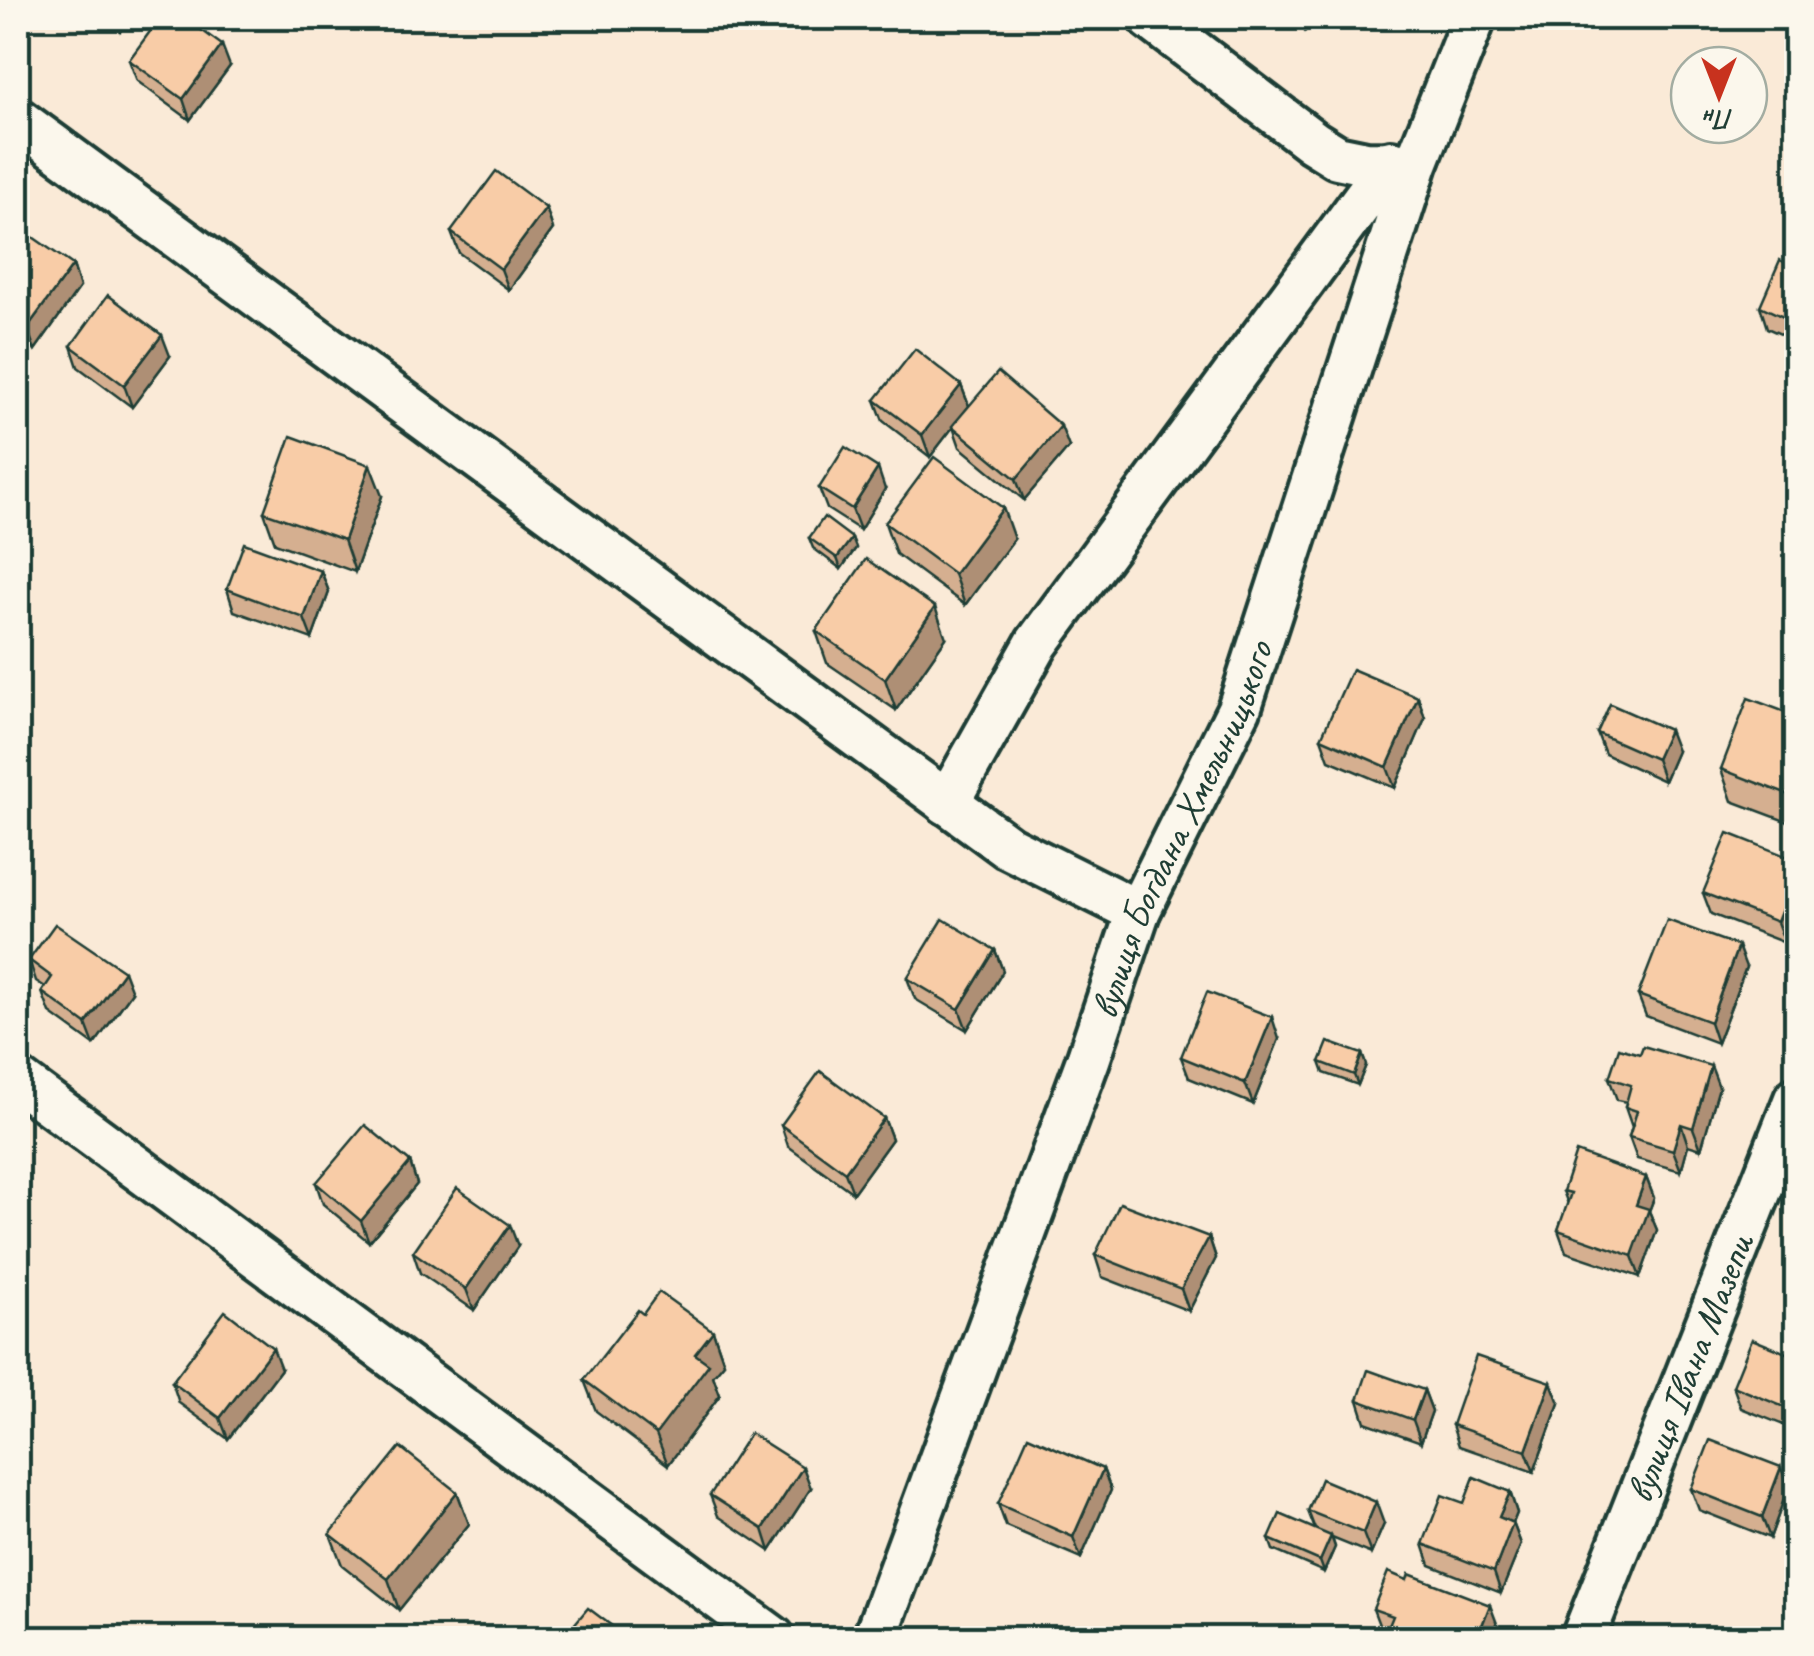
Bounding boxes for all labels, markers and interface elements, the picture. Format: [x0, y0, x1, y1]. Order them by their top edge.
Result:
north arrow [1669, 45, 1769, 145]
text: Пн [1703, 102, 1734, 137]
street label: вулиця Богдана Хмельницького [1079, 633, 1285, 1025]
street label: вулиця Івана Мазепи [1614, 1225, 1766, 1510]

